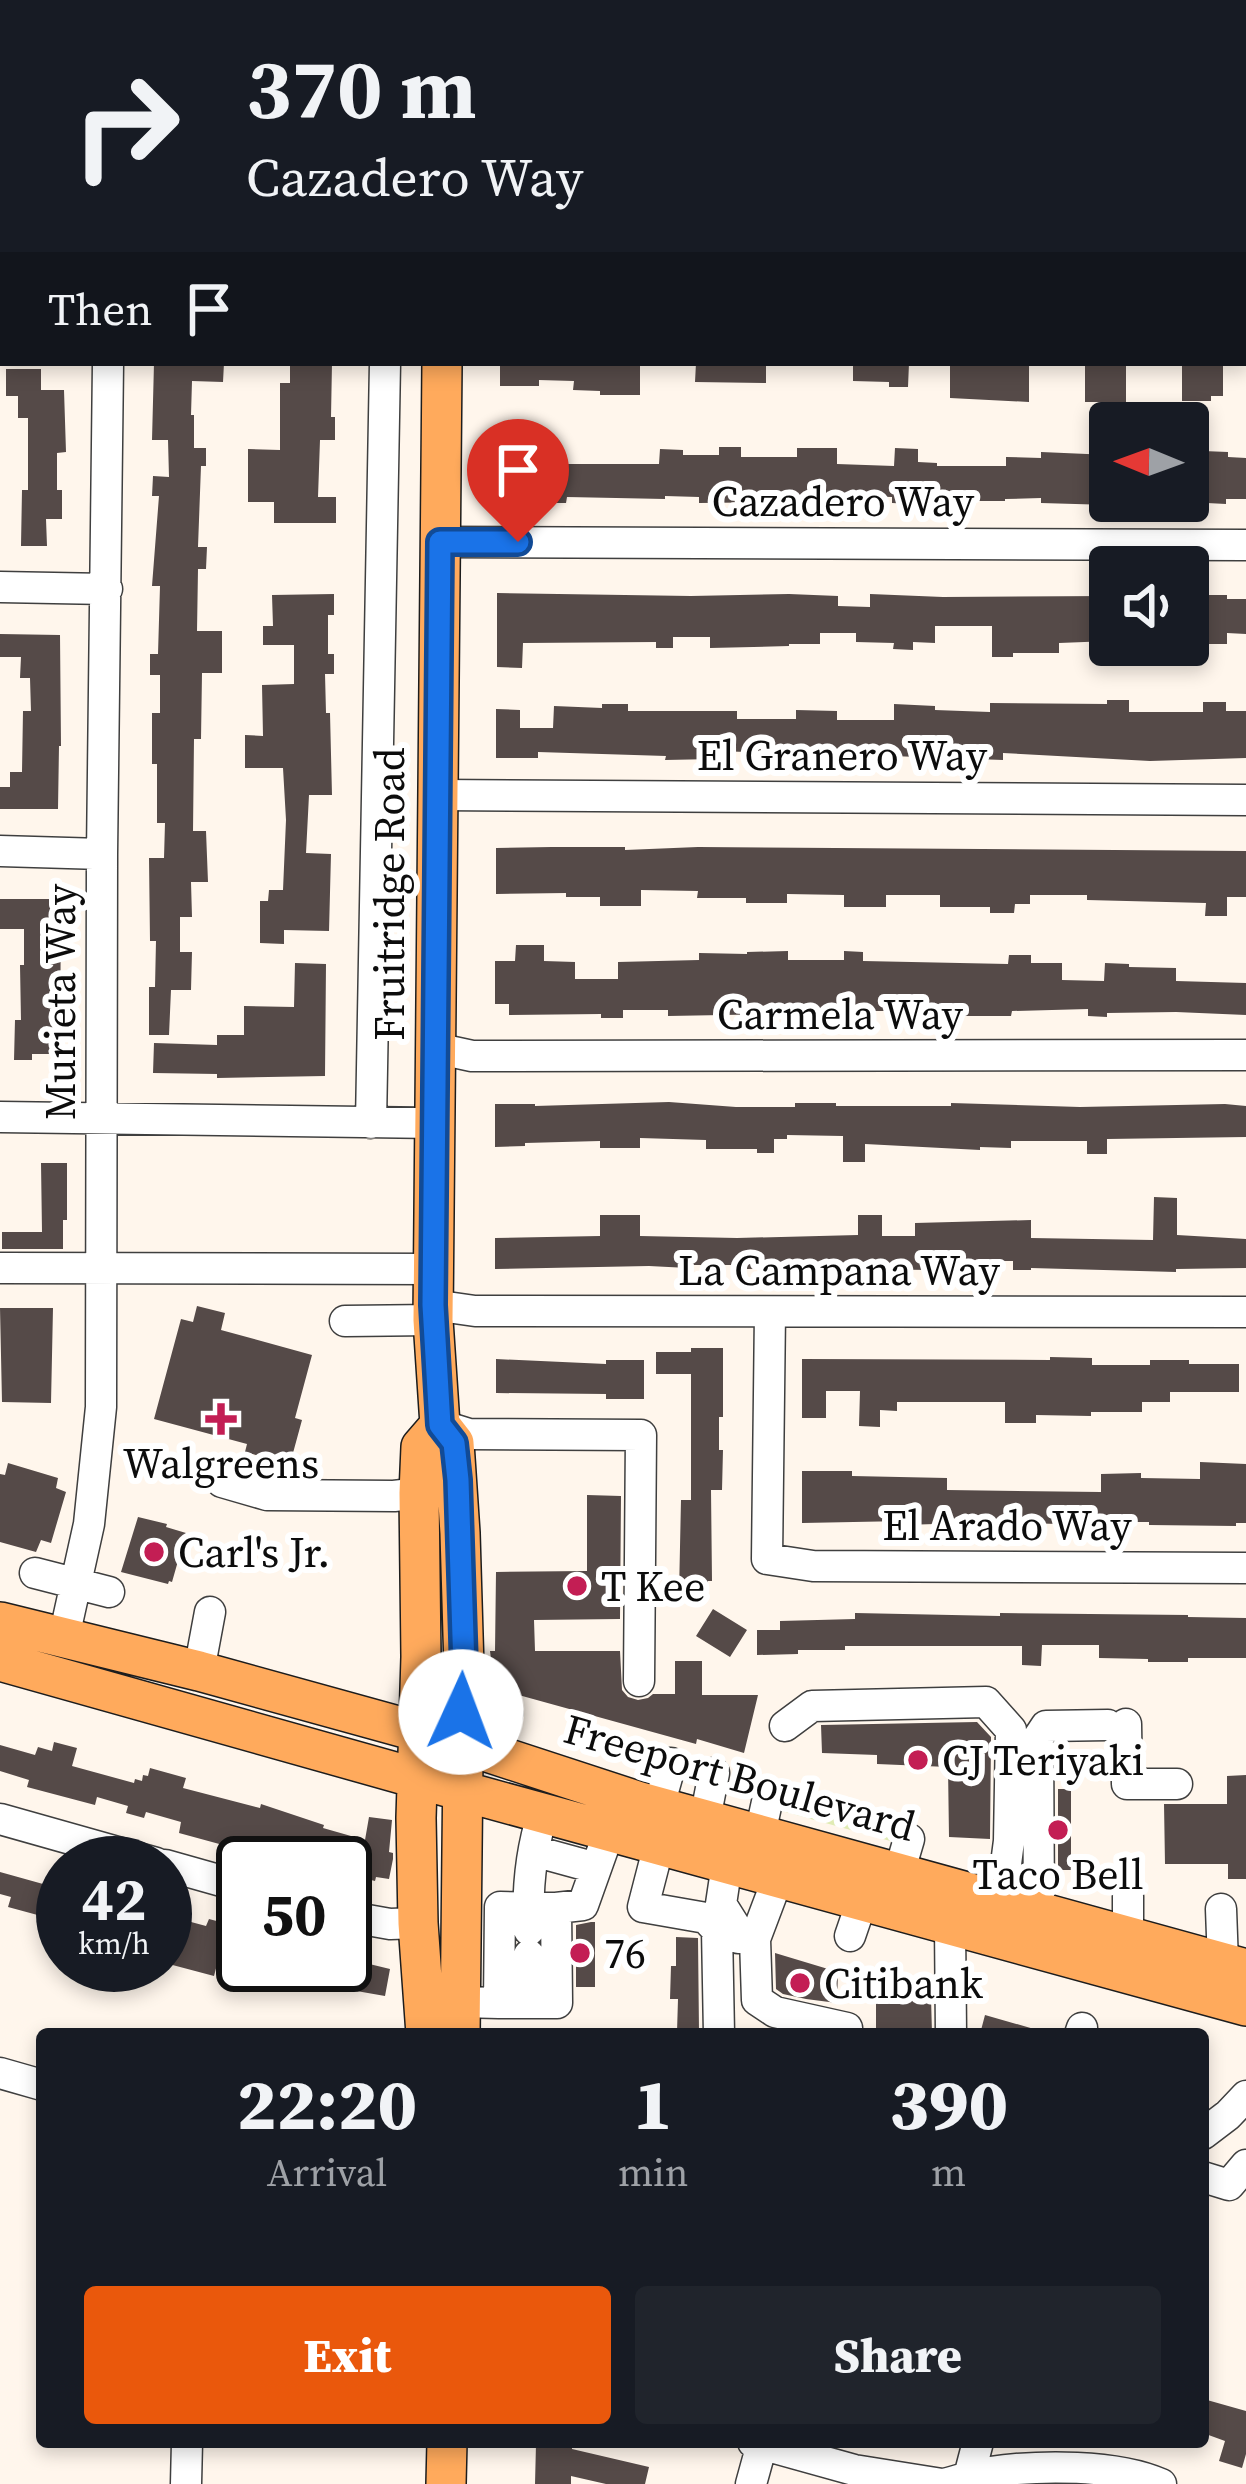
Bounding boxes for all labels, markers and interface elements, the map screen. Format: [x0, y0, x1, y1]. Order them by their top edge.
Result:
text: 370 m [246, 31, 477, 146]
icon: right [48, 48, 204, 204]
text: Cazadero Way [246, 140, 584, 214]
icon: arrive [176, 276, 242, 342]
text: Then [48, 278, 152, 340]
north arrow [1089, 402, 1209, 522]
map controls [1089, 402, 1209, 666]
pin [467, 419, 569, 542]
icon: arrive [485, 437, 551, 503]
street label: Cazadero Way [712, 472, 975, 530]
button: sound [1089, 546, 1209, 666]
street label: El Granero Way [697, 726, 988, 784]
street label: Fruitridge Road [360, 747, 418, 1041]
street label: Murieta Way [31, 883, 89, 1120]
street label: Carmela Way [717, 985, 964, 1043]
street label: La Campana Way [678, 1241, 1001, 1299]
marker: Walgreens [208, 1406, 234, 1432]
place label: Walgreens [123, 1434, 319, 1492]
street label: El Arado Way [882, 1496, 1132, 1554]
place label: Carl's Jr. [178, 1523, 330, 1581]
marker: Carl's Jr. [141, 1539, 167, 1565]
place label: T Kee [601, 1557, 705, 1615]
marker: T Kee [564, 1573, 590, 1599]
position arrow [398, 1649, 524, 1775]
street label: Freeport Boulevard [558, 1699, 922, 1855]
place label: CJ Teriyaki [942, 1731, 1144, 1789]
marker: CJ Teriyaki [905, 1747, 931, 1773]
marker: Taco Bell [1045, 1817, 1071, 1843]
speed limit sign: 50 [216, 1836, 372, 1992]
place label: Taco Bell [973, 1845, 1143, 1903]
text: 42 [81, 1858, 147, 1940]
text: km/h [78, 1923, 150, 1964]
place label: 76 [604, 1924, 646, 1982]
marker: 76 [567, 1940, 593, 1966]
place label: Citibank [824, 1954, 983, 2012]
marker: Citibank [787, 1970, 813, 1996]
text: 22:20 [237, 2054, 417, 2153]
text: 1 [633, 2054, 673, 2153]
text: 390 [889, 2054, 1008, 2153]
text: Arrival [267, 2146, 387, 2199]
text: min [618, 2146, 688, 2199]
text: m [931, 2146, 966, 2199]
button: Exit [84, 2286, 611, 2424]
button: Share [635, 2286, 1161, 2424]

